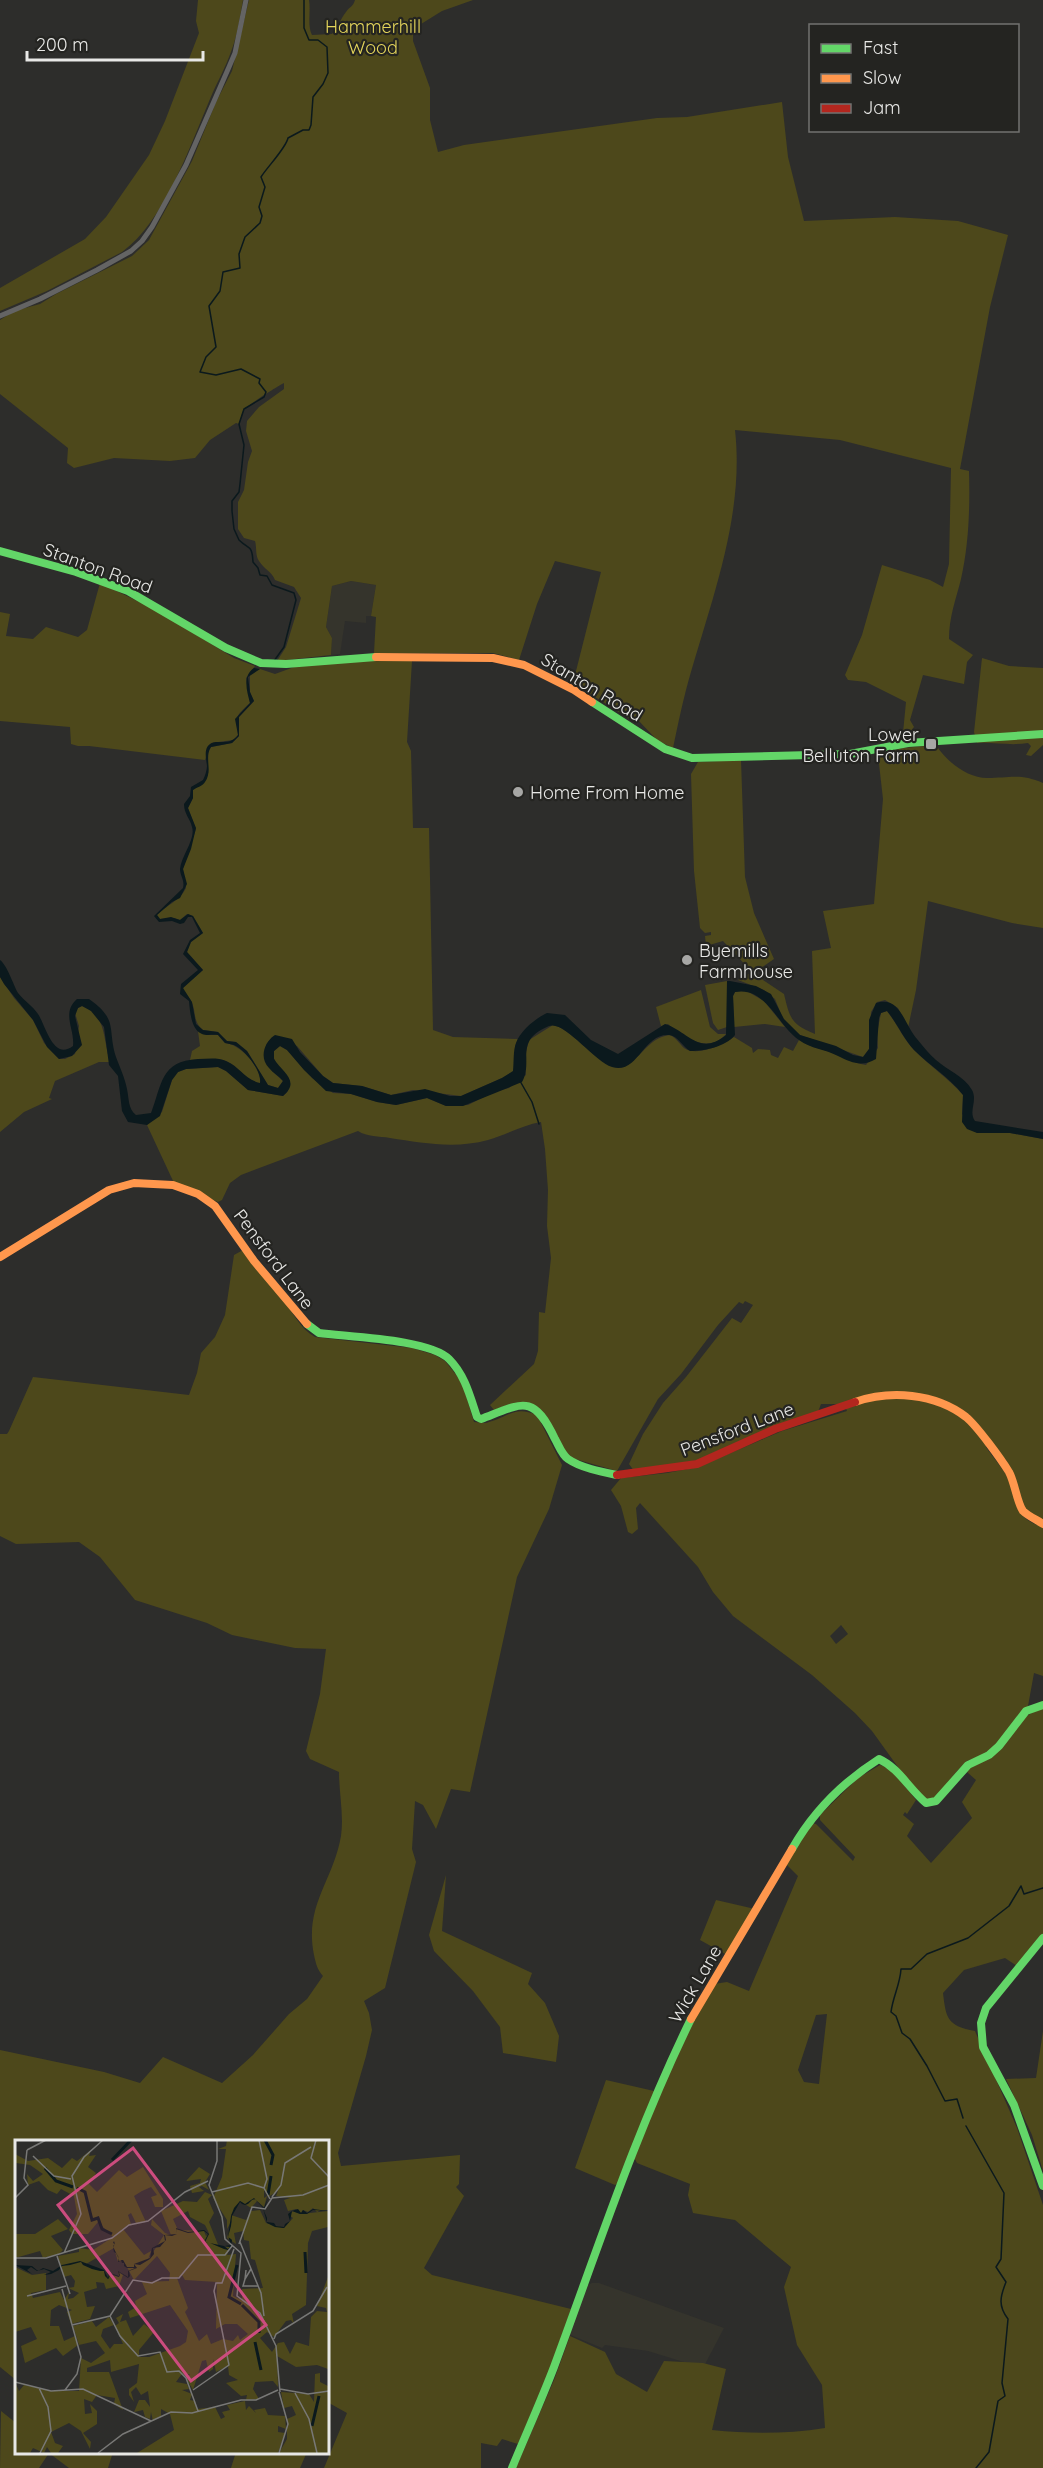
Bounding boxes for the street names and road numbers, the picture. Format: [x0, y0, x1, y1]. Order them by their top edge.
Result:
street label: Stanton Road [40, 538, 156, 598]
street label: Stanton Road [537, 648, 647, 726]
street label: Pensford Lane [229, 1204, 319, 1314]
street label: Pensford Lane [677, 1397, 797, 1461]
street label: Wick Lane [663, 1941, 727, 2027]

